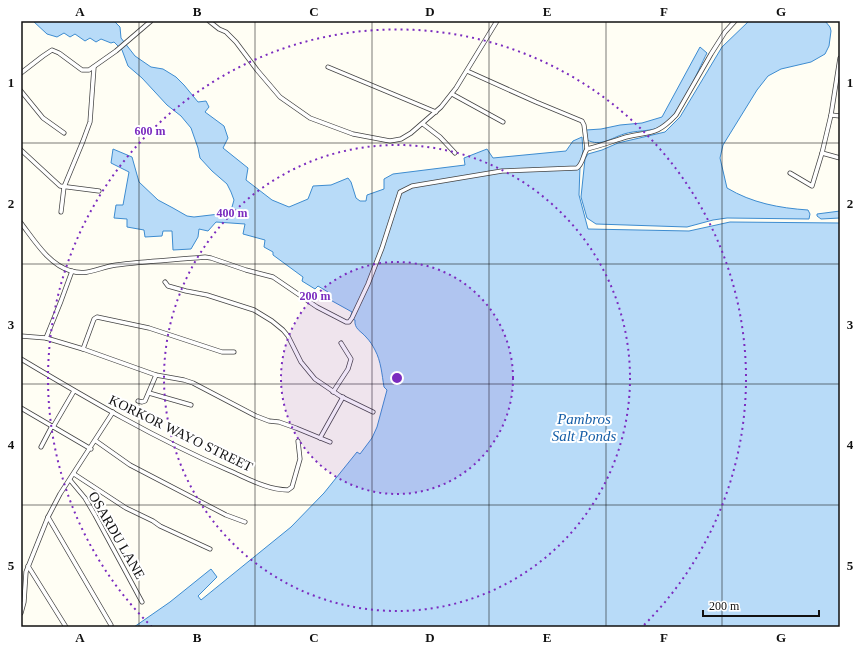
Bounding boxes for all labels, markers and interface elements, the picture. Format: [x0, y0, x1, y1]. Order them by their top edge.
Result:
text: A [75, 4, 85, 19]
text: B [193, 4, 202, 19]
text: C [309, 4, 319, 19]
text: D [425, 4, 435, 19]
text: E [543, 4, 551, 19]
text: F [660, 4, 668, 19]
text: G [776, 4, 786, 19]
text: 1 [8, 75, 14, 90]
text: 1 [847, 75, 853, 90]
text: 600 m [135, 124, 166, 138]
text: 2 [8, 196, 14, 211]
text: 2 [847, 196, 853, 211]
text: 400 m [217, 206, 248, 220]
text: 200 m [300, 289, 331, 303]
text: 3 [8, 317, 15, 332]
text: 3 [847, 317, 854, 332]
centre of rings [390, 371, 404, 385]
street label: KORKOR WAYO STREET [107, 392, 255, 475]
water label: Pambros Salt Ponds [552, 411, 616, 444]
text: 4 [8, 437, 15, 452]
text: 4 [847, 437, 854, 452]
street label: OSARDU LANE [85, 489, 148, 582]
text: 5 [8, 558, 15, 573]
text: 5 [847, 558, 854, 573]
scale bar [703, 592, 819, 618]
text: 200 m [709, 599, 740, 613]
text: A [75, 630, 85, 645]
text: B [193, 630, 202, 645]
text: C [309, 630, 319, 645]
text: D [425, 630, 435, 645]
text: E [543, 630, 551, 645]
text: F [660, 630, 668, 645]
text: G [776, 630, 786, 645]

